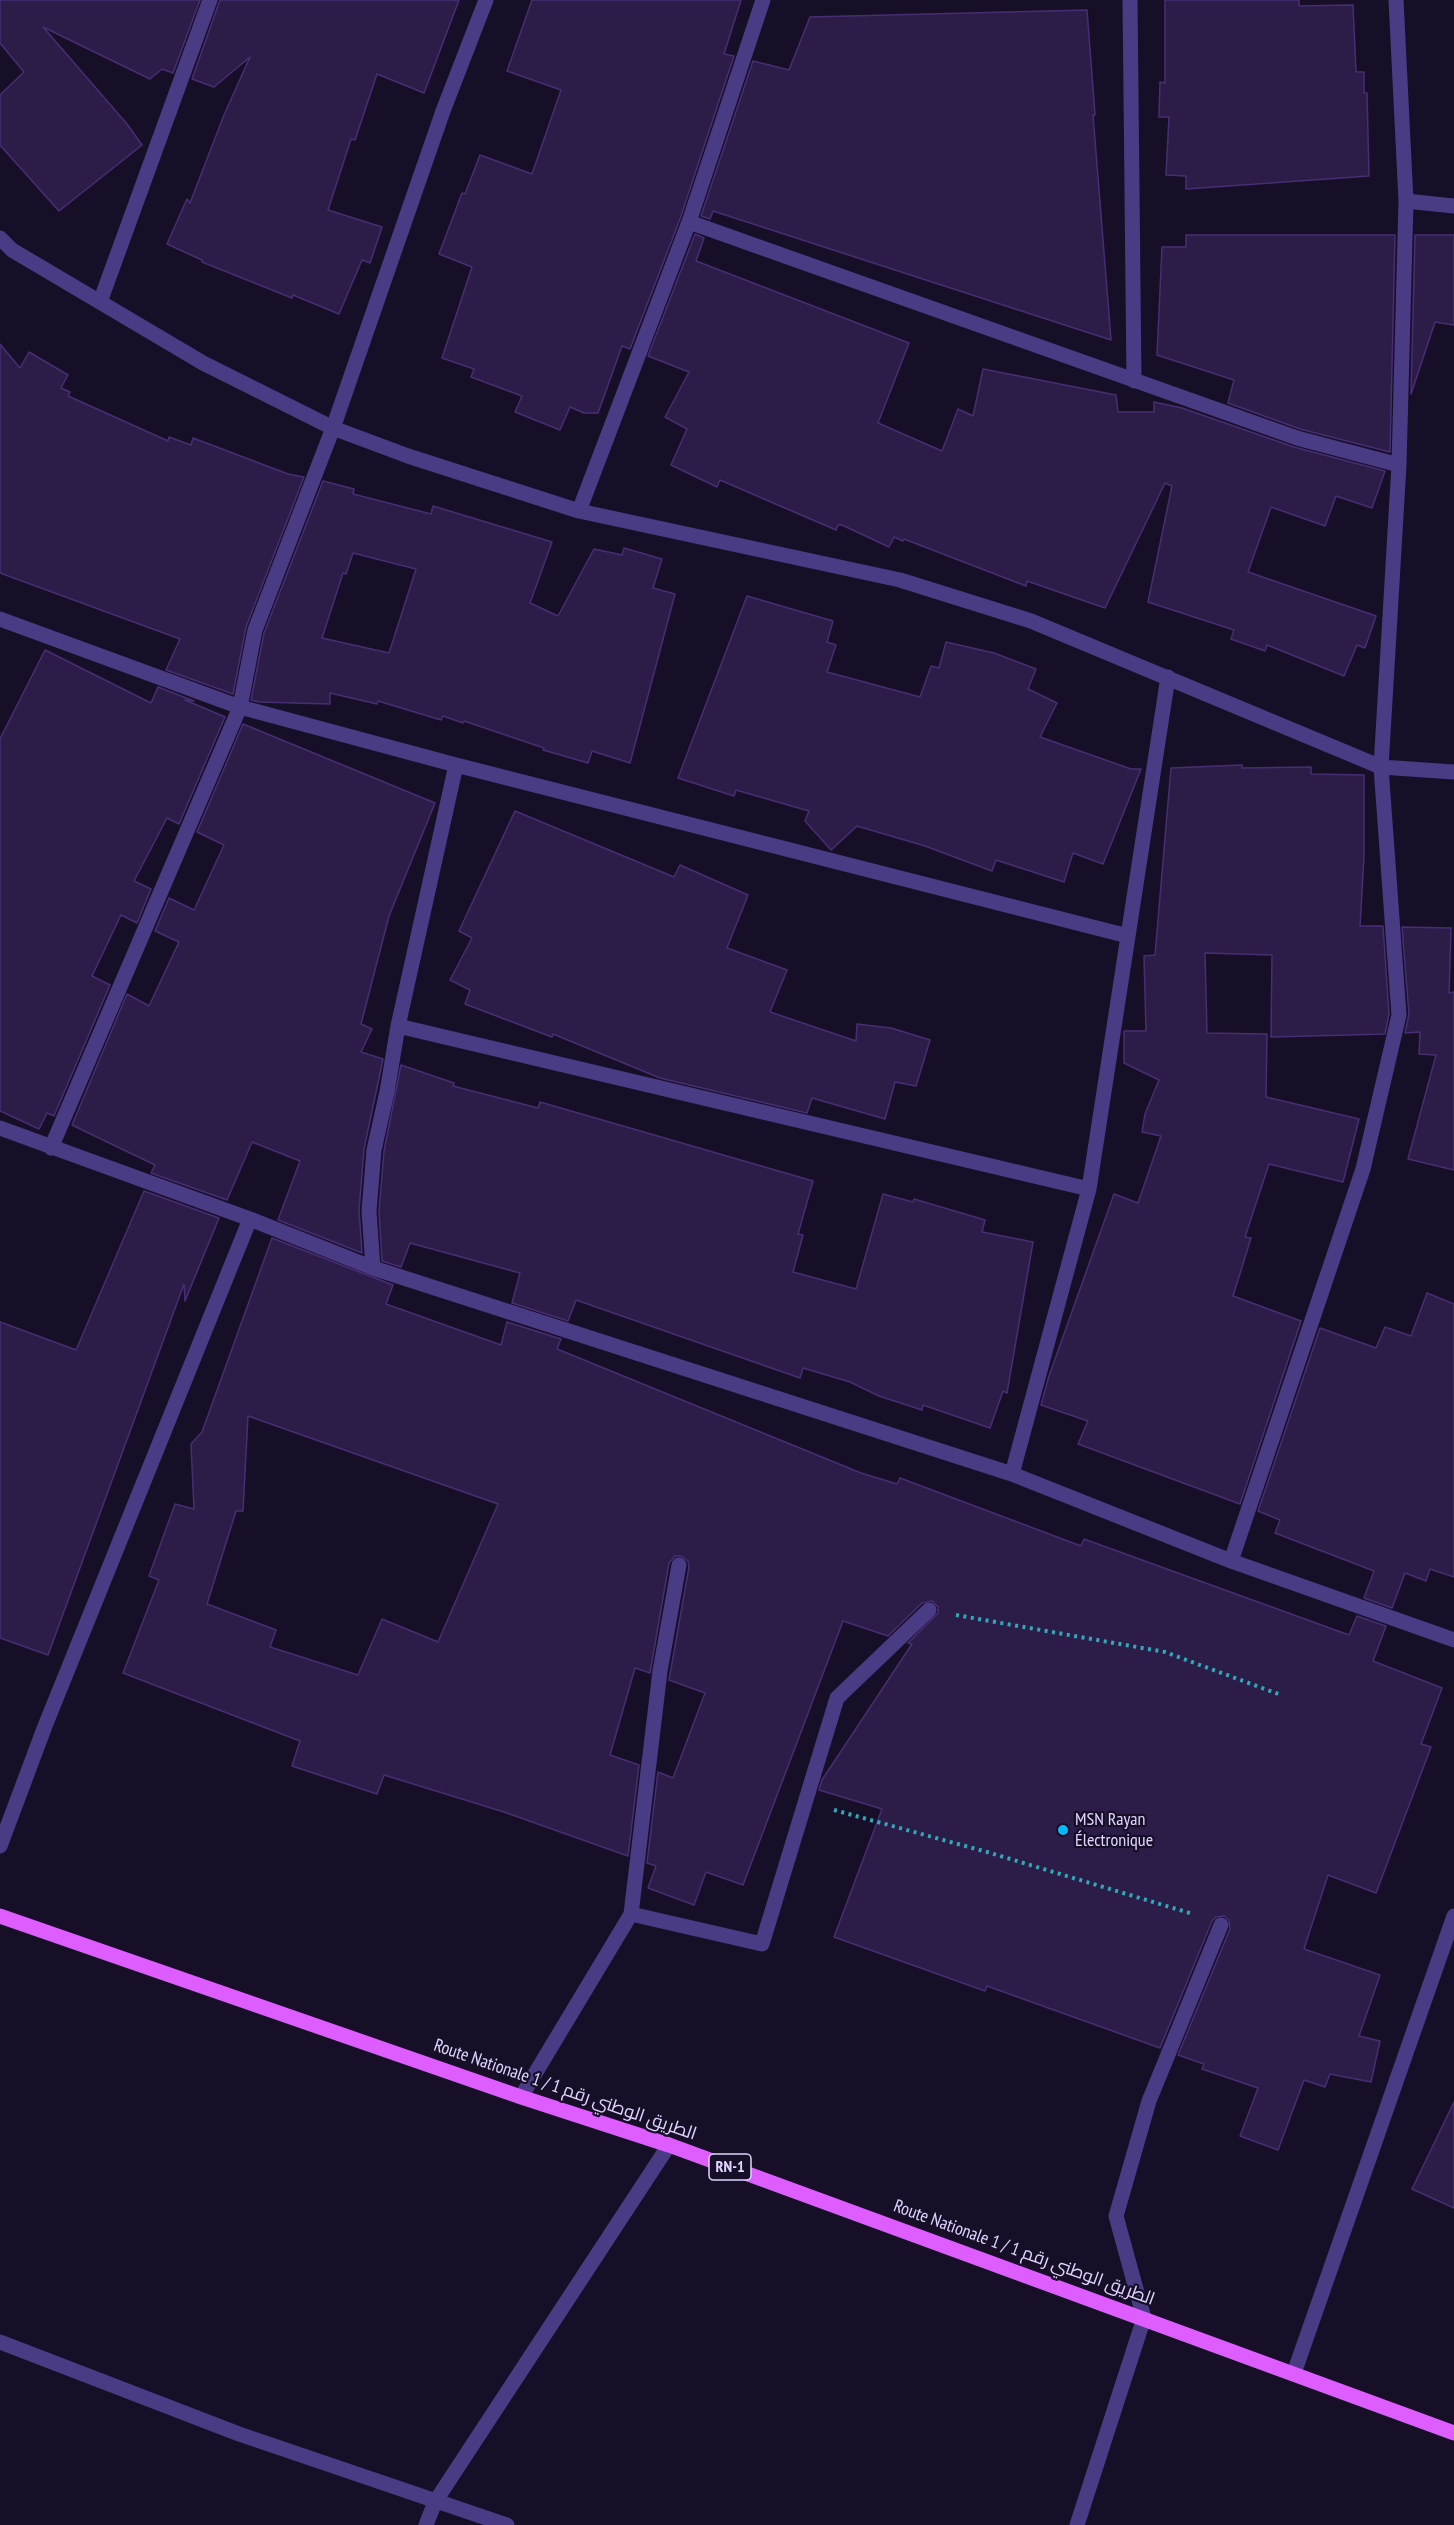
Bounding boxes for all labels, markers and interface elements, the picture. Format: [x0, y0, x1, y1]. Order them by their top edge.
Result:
place label: MSN Rayan Électronique [1075, 1809, 1153, 1852]
marker: MSN Rayan Électronique [1056, 1823, 1070, 1837]
street label: Route Nationale 1 / الطريق الوطني رقم 1 [431, 2035, 699, 2145]
road number: RN-1 [709, 2154, 751, 2180]
street label: Route Nationale 1 / الطريق الوطني رقم 1 [890, 2196, 1158, 2310]

